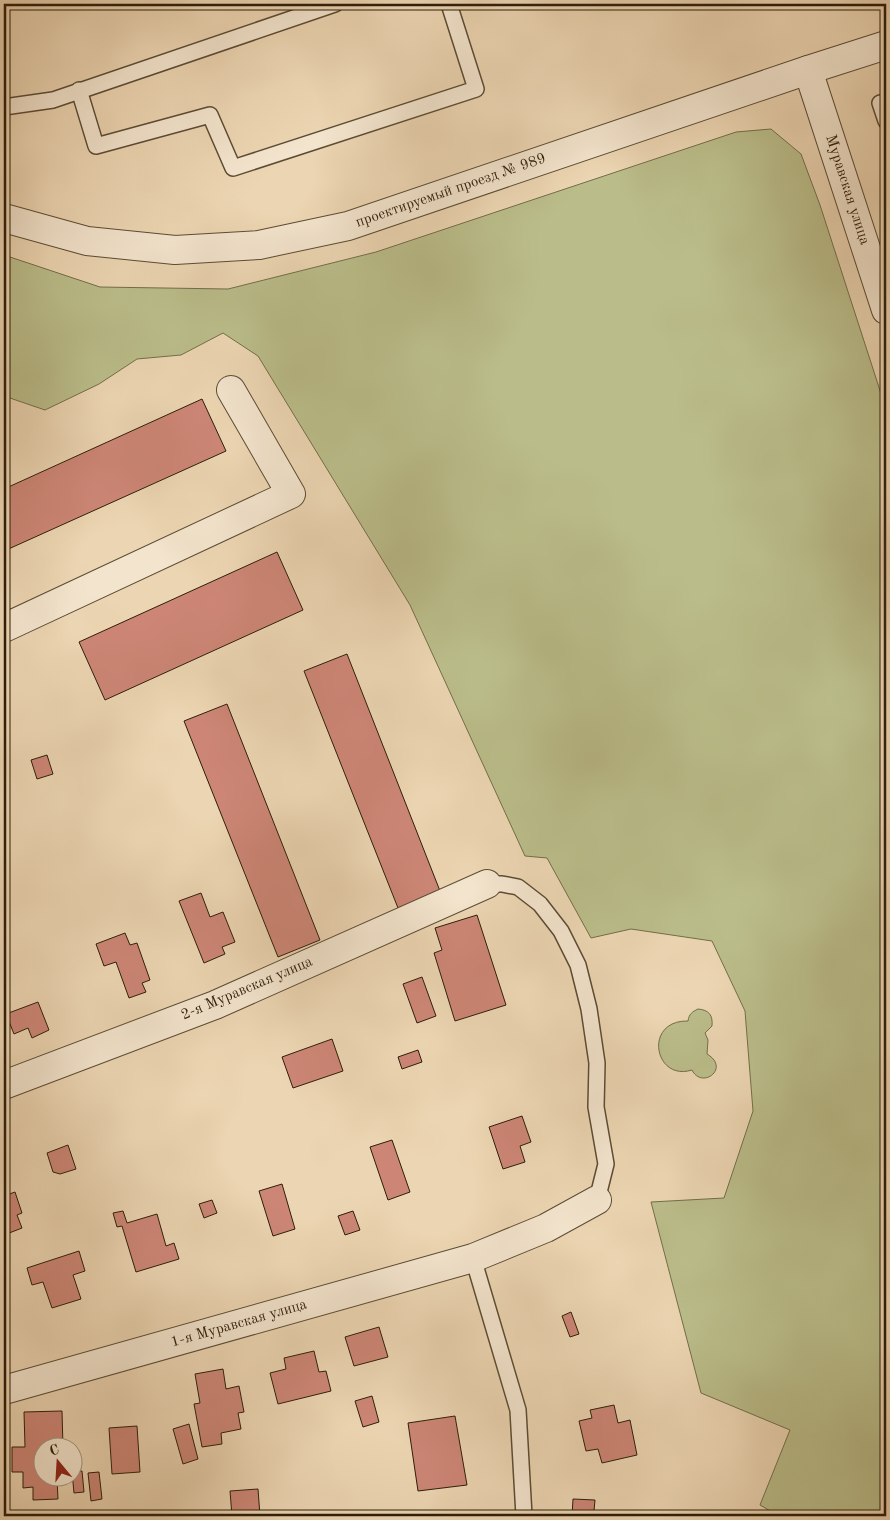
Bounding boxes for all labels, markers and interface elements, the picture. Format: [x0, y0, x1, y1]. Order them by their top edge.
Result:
street label: Муравская улица [822, 133, 872, 247]
street label: проектируемый проезд № 989 [354, 151, 548, 231]
street label: 2-я Муравская улица [179, 954, 315, 1023]
street label: 1-я Муравская улица [169, 1297, 309, 1351]
north arrow [32, 1438, 82, 1488]
text: С [48, 1443, 61, 1459]

